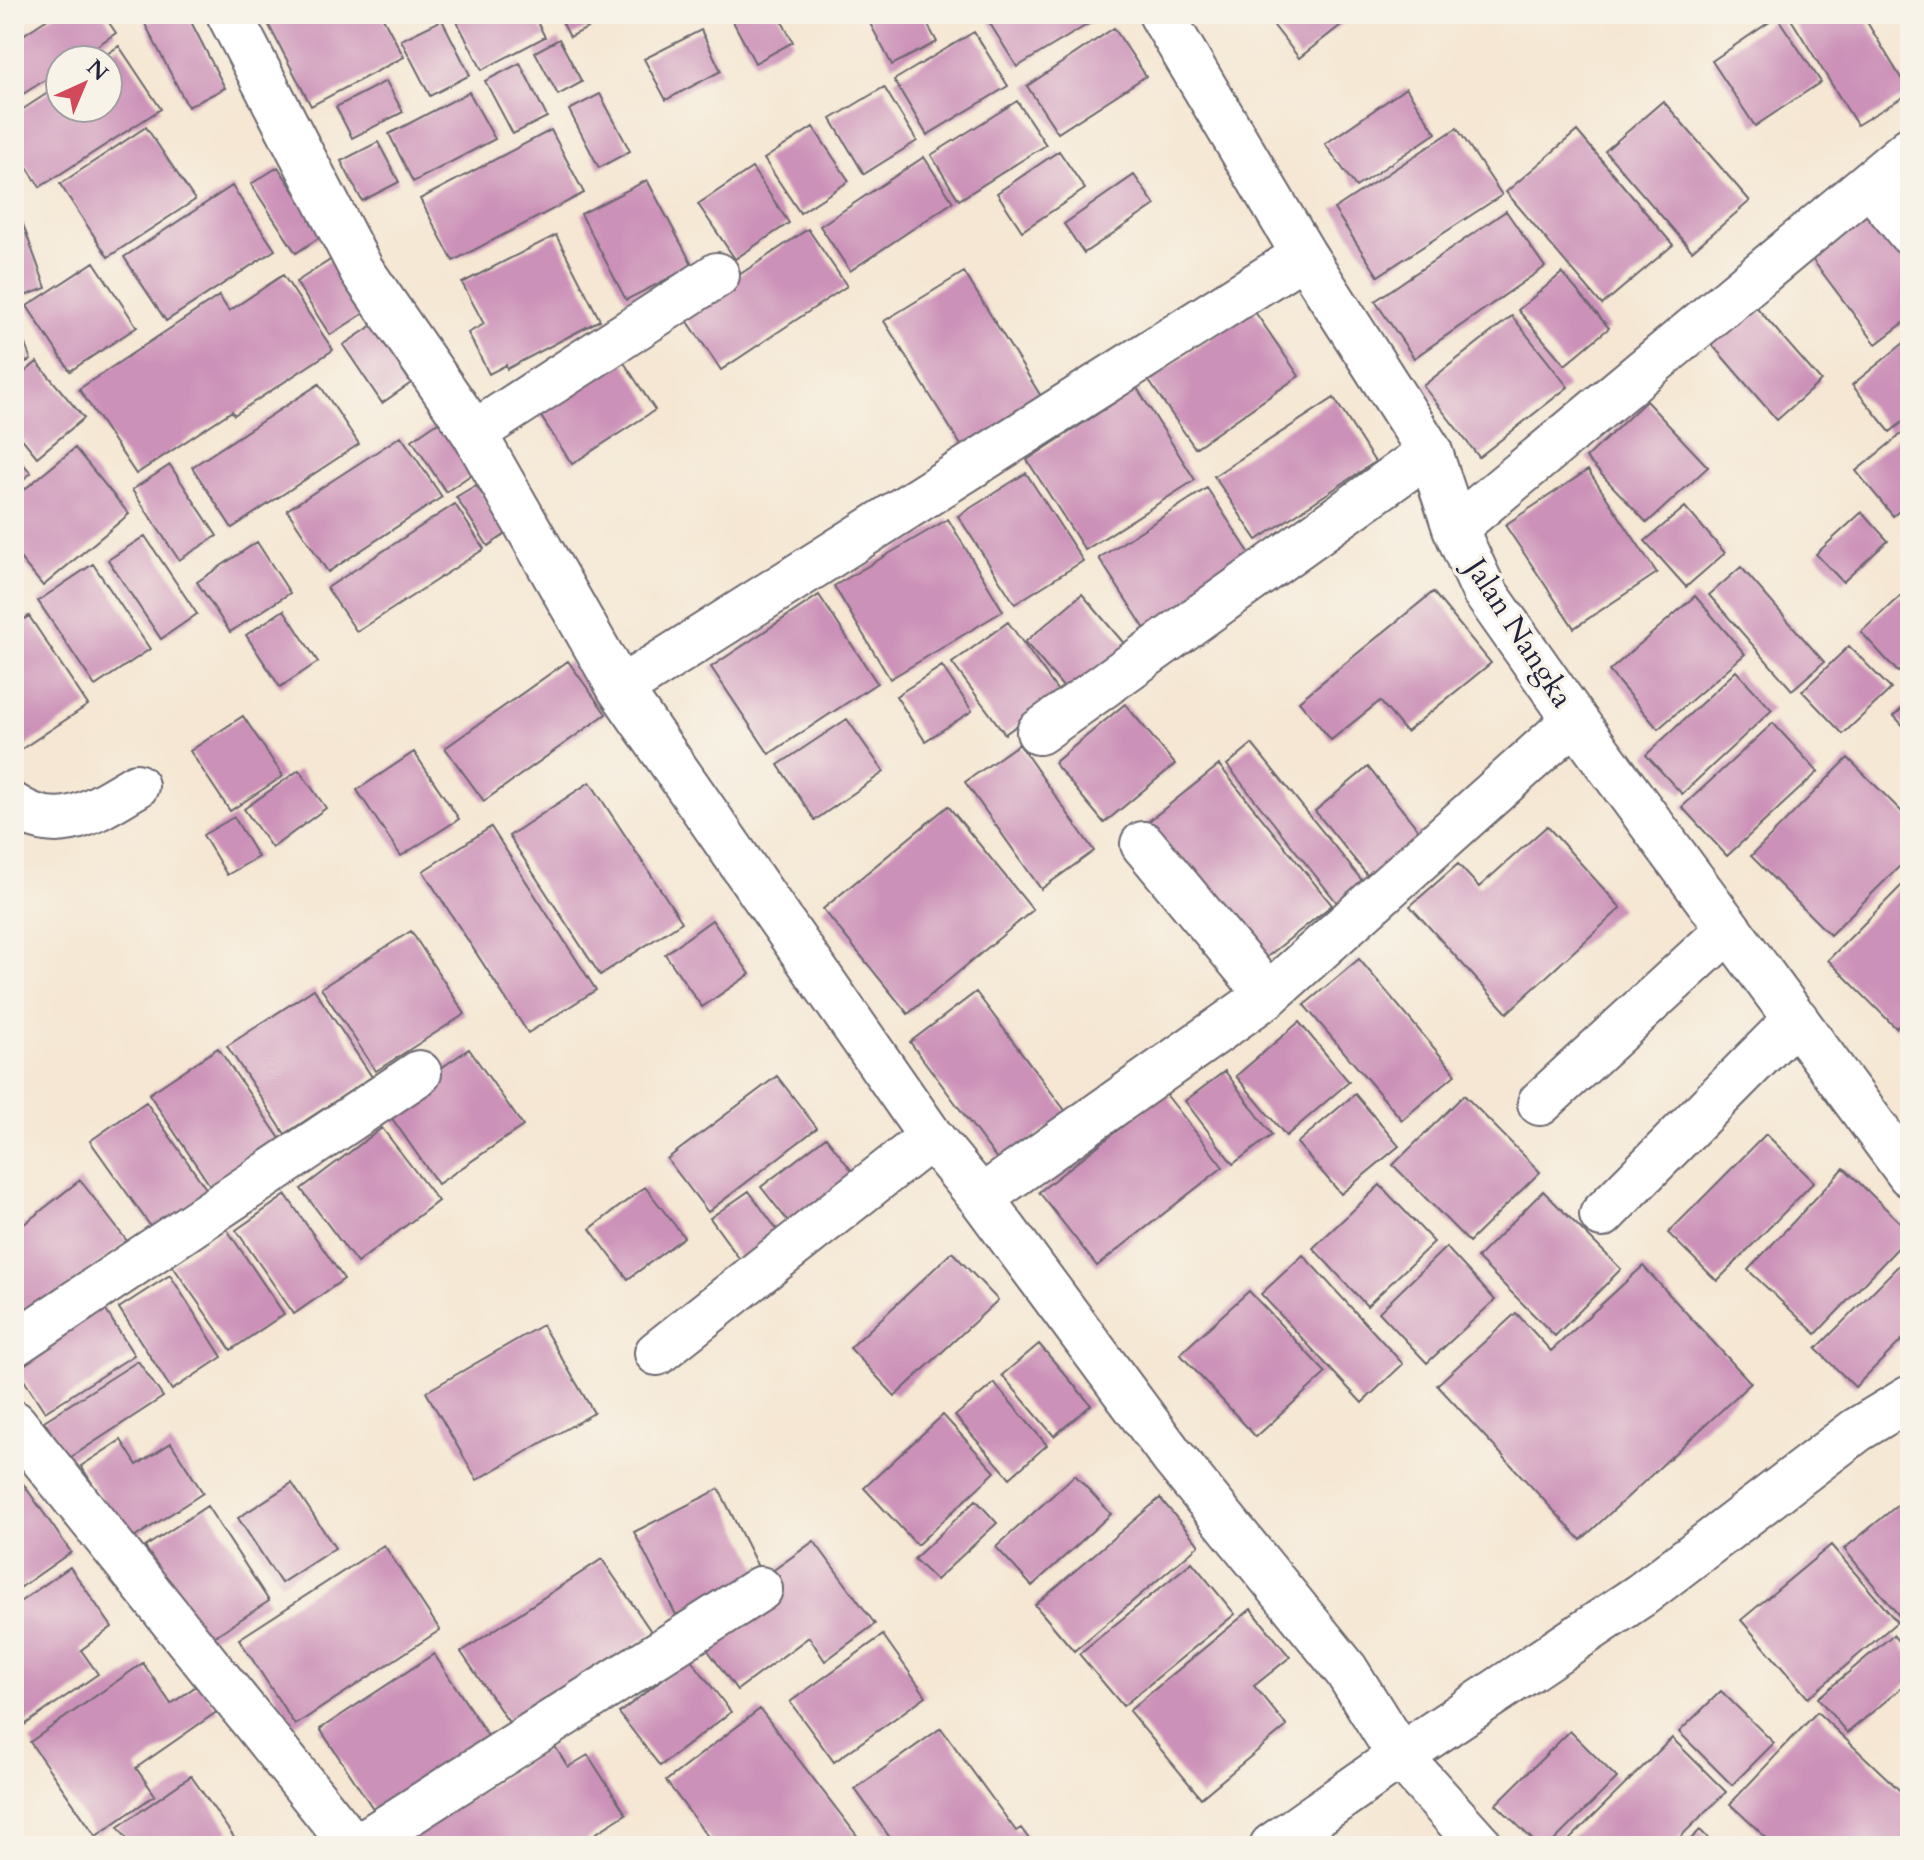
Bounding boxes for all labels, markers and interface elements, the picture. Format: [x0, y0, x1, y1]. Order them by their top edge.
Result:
north arrow [44, 44, 124, 124]
text: N [80, 53, 114, 88]
street label: Jalan Nangka [1453, 547, 1583, 716]

